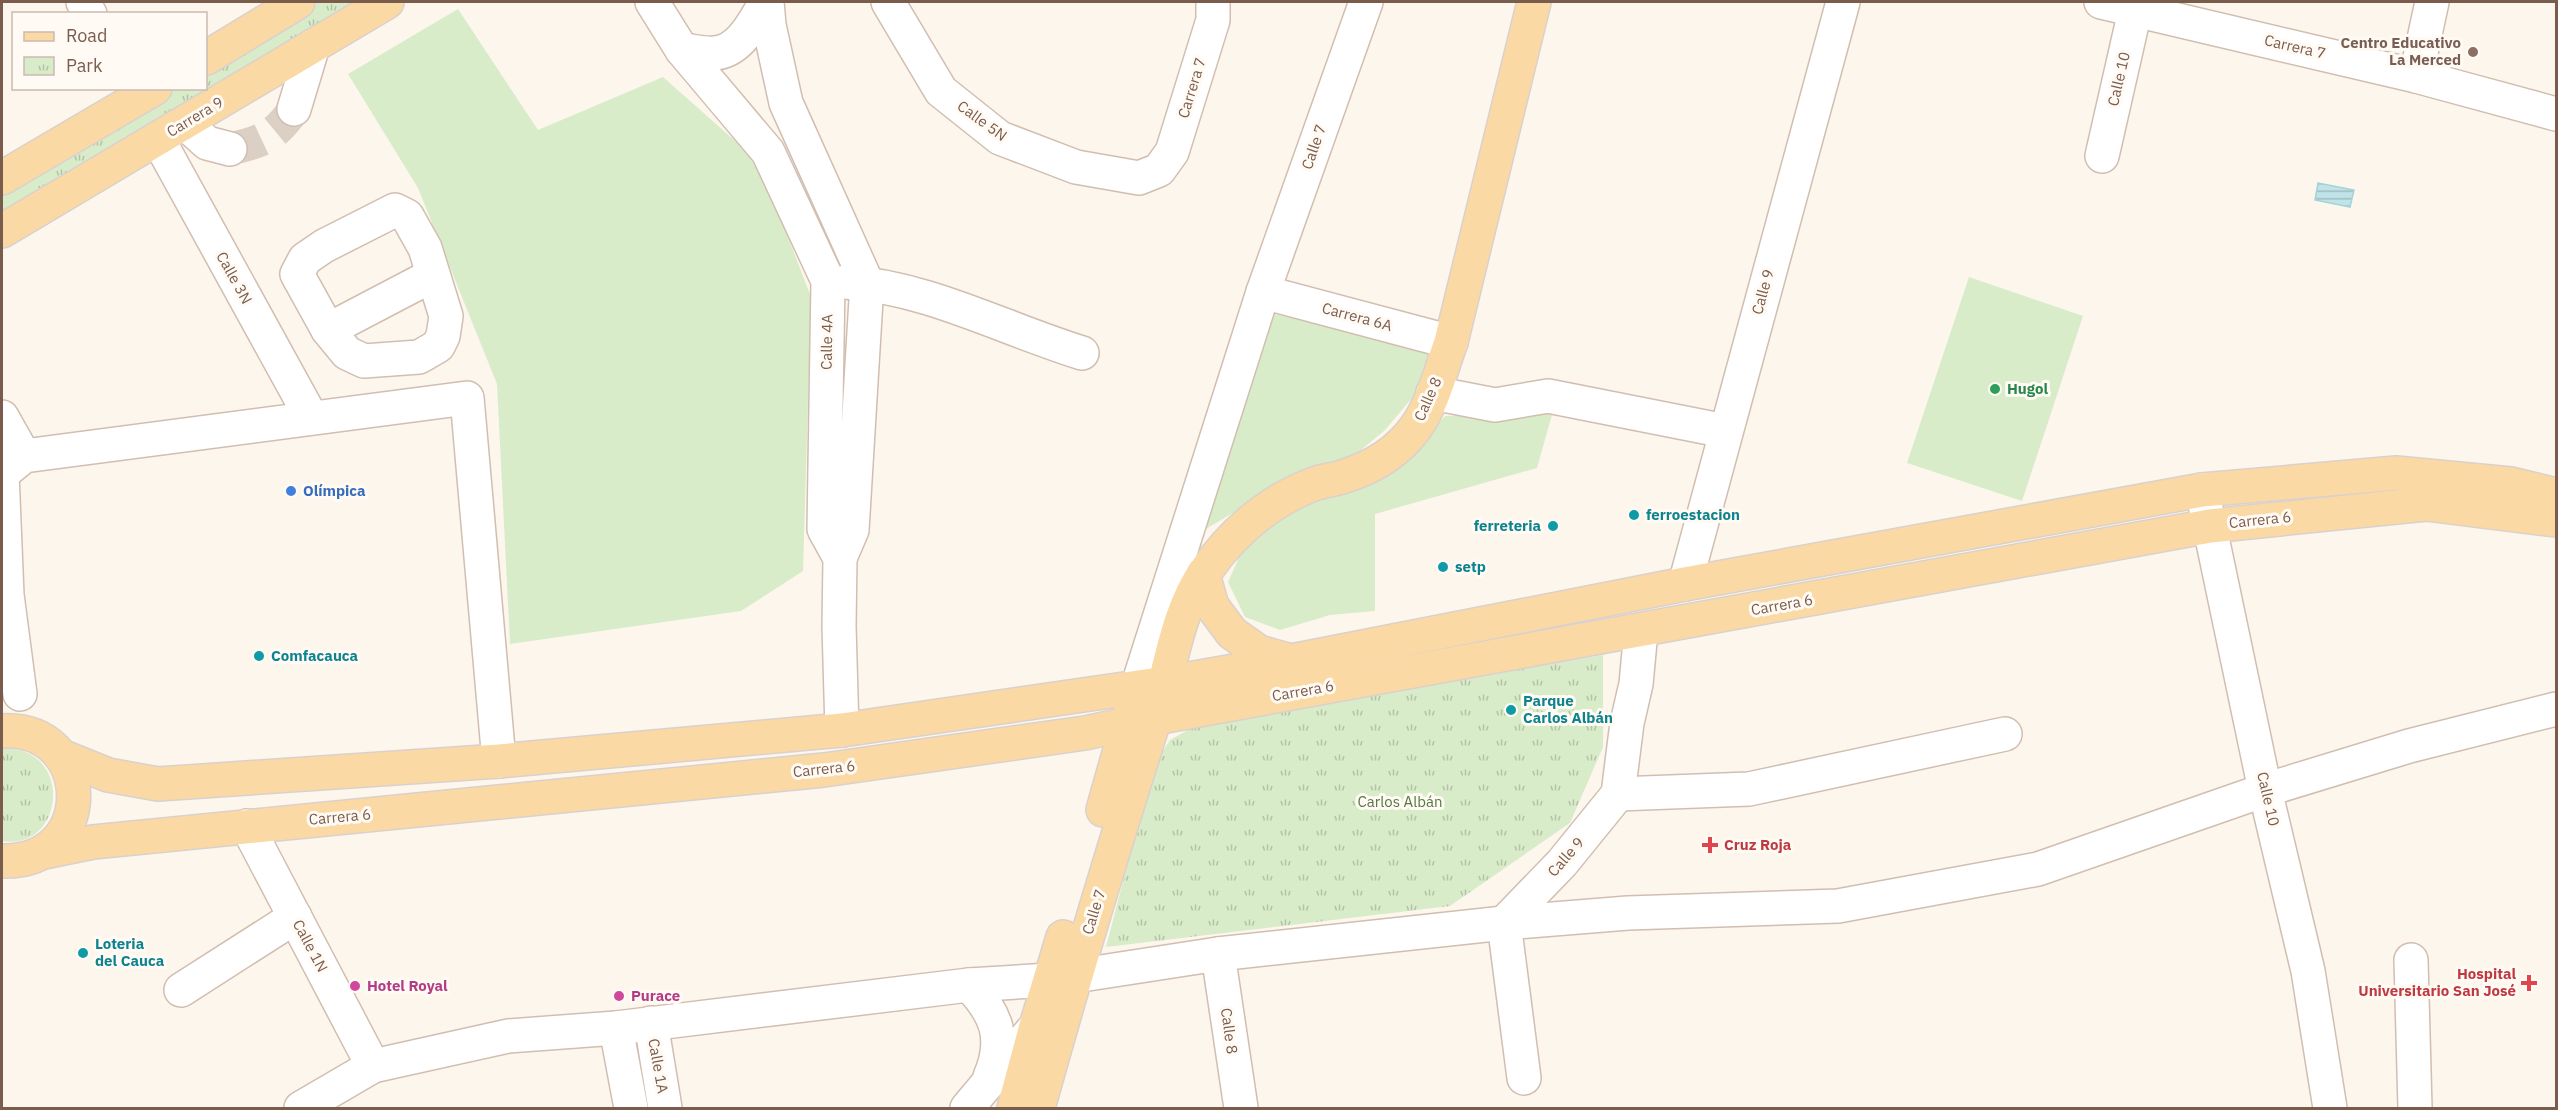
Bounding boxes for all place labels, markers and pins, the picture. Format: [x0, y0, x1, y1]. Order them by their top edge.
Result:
place label: Centro Educativo La Merced [2340, 33, 2461, 69]
marker: Centro Educativo La Merced [2466, 45, 2480, 59]
place label: Hugol [2007, 379, 2048, 398]
marker: Hugol [1988, 382, 2002, 396]
place label: Olímpica [303, 481, 366, 500]
marker: Olímpica [284, 484, 298, 498]
place label: ferroestacion [1646, 505, 1740, 524]
marker: ferroestacion [1627, 508, 1641, 522]
place label: ferreteria [1474, 516, 1541, 535]
marker: ferreteria [1546, 519, 1560, 533]
place label: setp [1455, 557, 1486, 576]
marker: setp [1436, 560, 1450, 574]
place label: Comfacauca [271, 646, 359, 665]
marker: Comfacauca [252, 649, 266, 663]
place label: Parque Carlos Albán [1523, 691, 1613, 727]
marker: Parque Carlos Albán [1504, 703, 1518, 717]
place label: Cruz Roja [1724, 835, 1792, 854]
marker: Cruz Roja [1701, 836, 1719, 854]
place label: Loteria del Cauca [95, 934, 165, 970]
marker: Loteria del Cauca [76, 946, 90, 960]
place label: Hospital Universitario San José [2358, 964, 2516, 1000]
marker: Hospital Universitario San José [2520, 974, 2538, 992]
place label: Hotel Royal [367, 976, 448, 995]
marker: Hotel Royal [348, 979, 362, 993]
place label: Purace [631, 986, 680, 1005]
marker: Purace [612, 989, 626, 1003]

